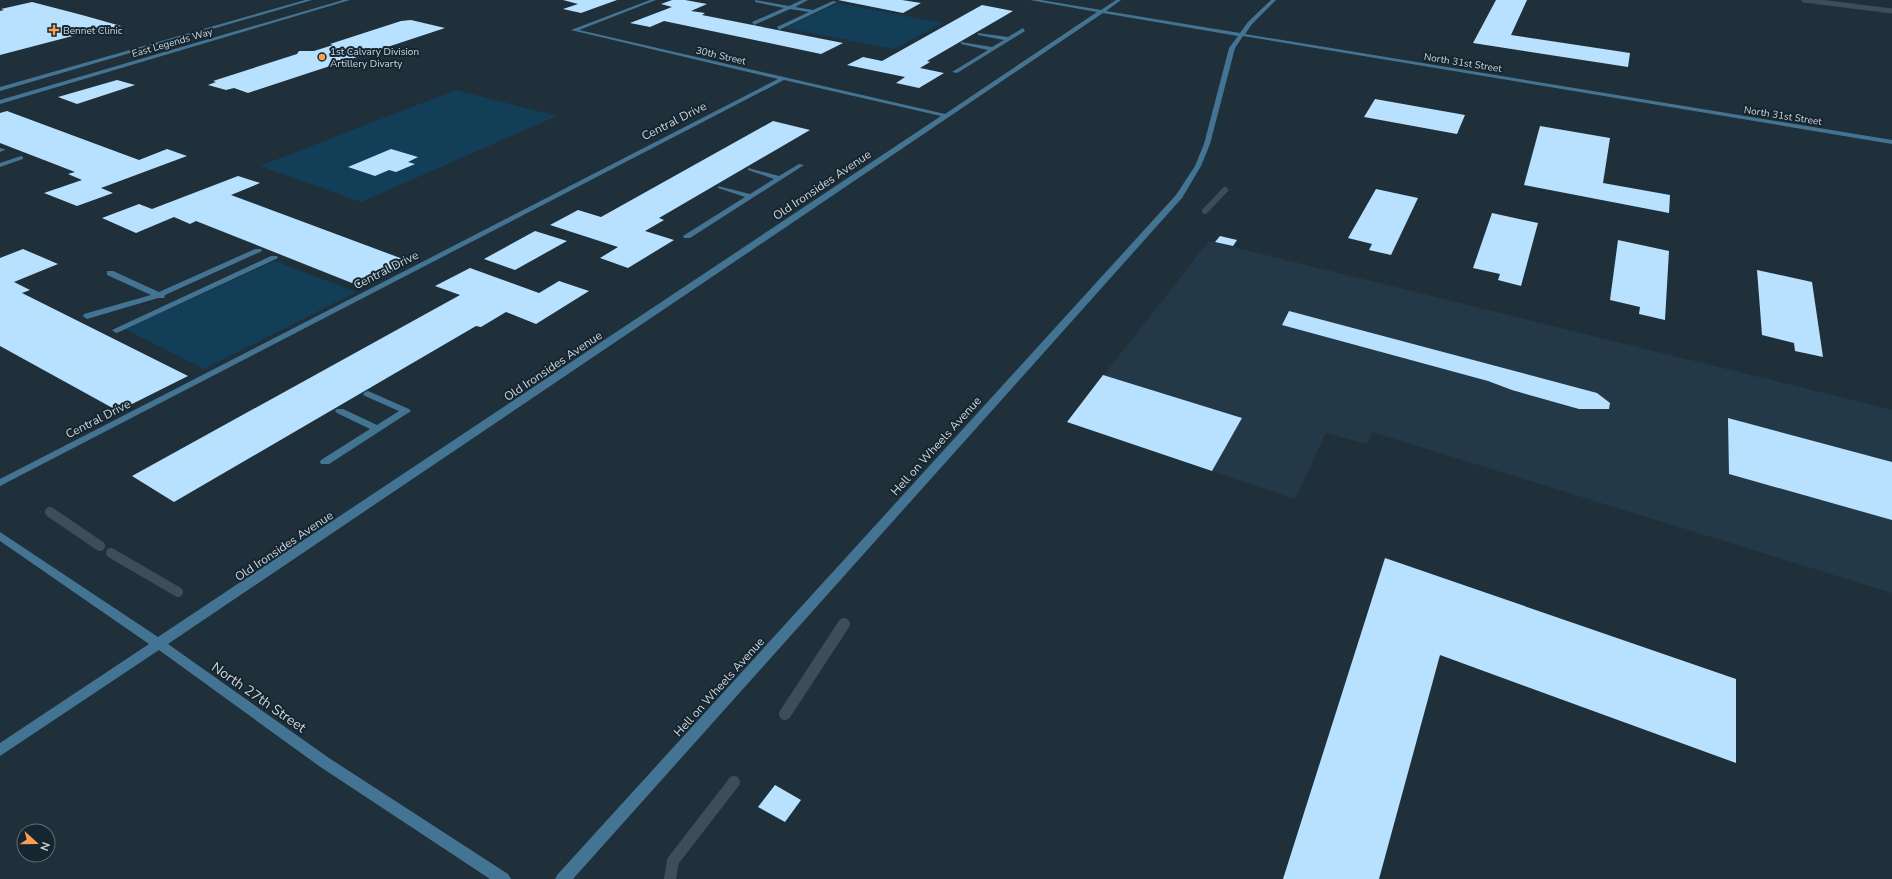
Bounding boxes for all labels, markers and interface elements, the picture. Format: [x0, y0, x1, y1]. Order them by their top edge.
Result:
marker: Bennet Clinic [48, 24, 60, 36]
place label: Bennet Clinic [63, 24, 123, 38]
street label: East Legends Way [130, 24, 215, 61]
street label: 30th Street [694, 43, 748, 69]
place label: 1st Calvary Division Artillery Divarty [330, 45, 419, 71]
street label: North 31st Street [1423, 50, 1503, 76]
marker: 1st Calvary Division Artillery Divarty [317, 52, 327, 62]
street label: Central Drive [639, 98, 709, 144]
street label: North 31st Street [1743, 103, 1823, 129]
street label: Old Ironsides Avenue [770, 146, 874, 224]
street label: Central Drive [351, 247, 421, 293]
street label: Old Ironsides Avenue [501, 327, 605, 405]
street label: Hell on Wheels Avenue [887, 393, 985, 499]
street label: Central Drive [63, 396, 133, 442]
street label: Old Ironsides Avenue [232, 507, 336, 585]
street label: Hell on Wheels Avenue [670, 634, 768, 740]
street label: North 27th Street [208, 658, 310, 737]
north arrow [16, 823, 56, 863]
text: N [36, 840, 53, 853]

